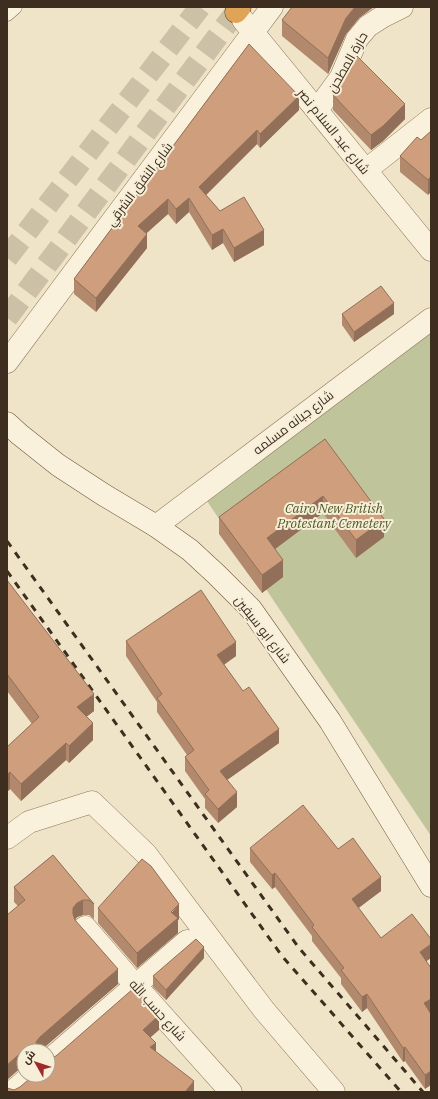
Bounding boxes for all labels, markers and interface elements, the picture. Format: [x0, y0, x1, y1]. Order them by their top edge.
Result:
street label: حارة المطحن [323, 29, 372, 96]
street label: شارع عبد السلام نصر [292, 84, 374, 178]
street label: شارع النفق الشرقي [102, 139, 178, 231]
street label: شارع جبانه مسلمه [249, 386, 337, 458]
park label: Cairo New British Protestant Cemetery [276, 500, 392, 532]
street label: شارع ابو سيفين [231, 592, 294, 667]
street label: شارع حسب الله [125, 976, 190, 1045]
north arrow [16, 1043, 56, 1083]
text: ش [18, 1047, 38, 1067]

